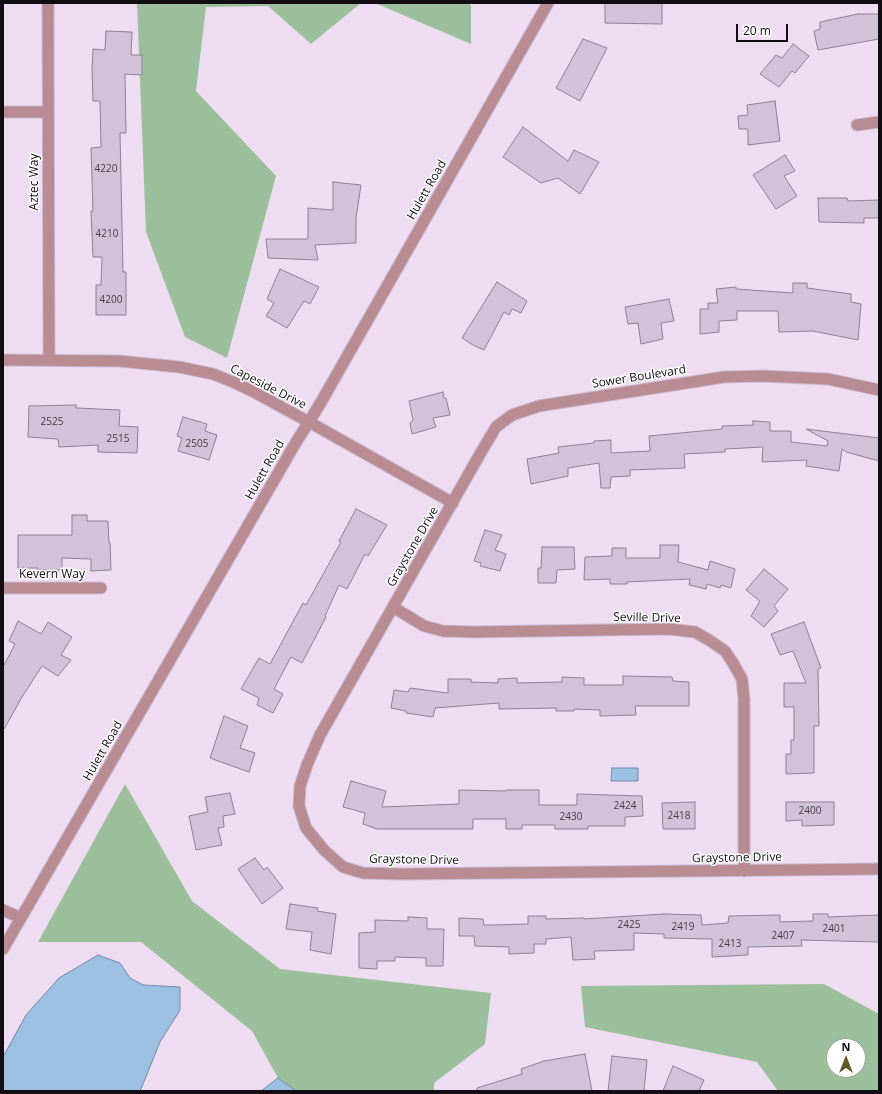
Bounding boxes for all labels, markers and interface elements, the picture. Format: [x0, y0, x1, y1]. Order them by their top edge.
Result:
scale bar [738, 16, 790, 42]
text: 20 m [743, 22, 771, 39]
street label: Aztec Way [28, 154, 42, 210]
street label: Hulett Road [404, 158, 450, 222]
house number: 4220 [95, 163, 117, 175]
house number: 4210 [96, 228, 118, 240]
house number: 4200 [100, 294, 122, 306]
street label: Capeside Drive [227, 362, 309, 412]
street label: Sower Boulevard [591, 362, 687, 392]
house number: 2525 [41, 416, 63, 428]
house number: 2515 [107, 433, 129, 445]
house number: 2505 [186, 438, 208, 450]
street label: Hulett Road [242, 438, 288, 502]
street label: Graystone Drive [384, 504, 442, 590]
street label: Kevern Way [19, 568, 85, 582]
street label: Seville Drive [613, 610, 681, 626]
street label: Hulett Road [80, 719, 126, 783]
house number: 2424 [614, 800, 636, 812]
house number: 2400 [799, 805, 821, 817]
house number: 2418 [668, 810, 690, 822]
house number: 2430 [560, 811, 582, 823]
street label: Graystone Drive [692, 850, 782, 866]
street label: Graystone Drive [369, 852, 459, 868]
house number: 2425 [618, 919, 640, 931]
house number: 2419 [672, 921, 694, 933]
house number: 2401 [823, 923, 845, 935]
house number: 2407 [772, 930, 794, 942]
house number: 2413 [719, 938, 741, 950]
north arrow [826, 1038, 866, 1078]
text: N [842, 1039, 850, 1054]

